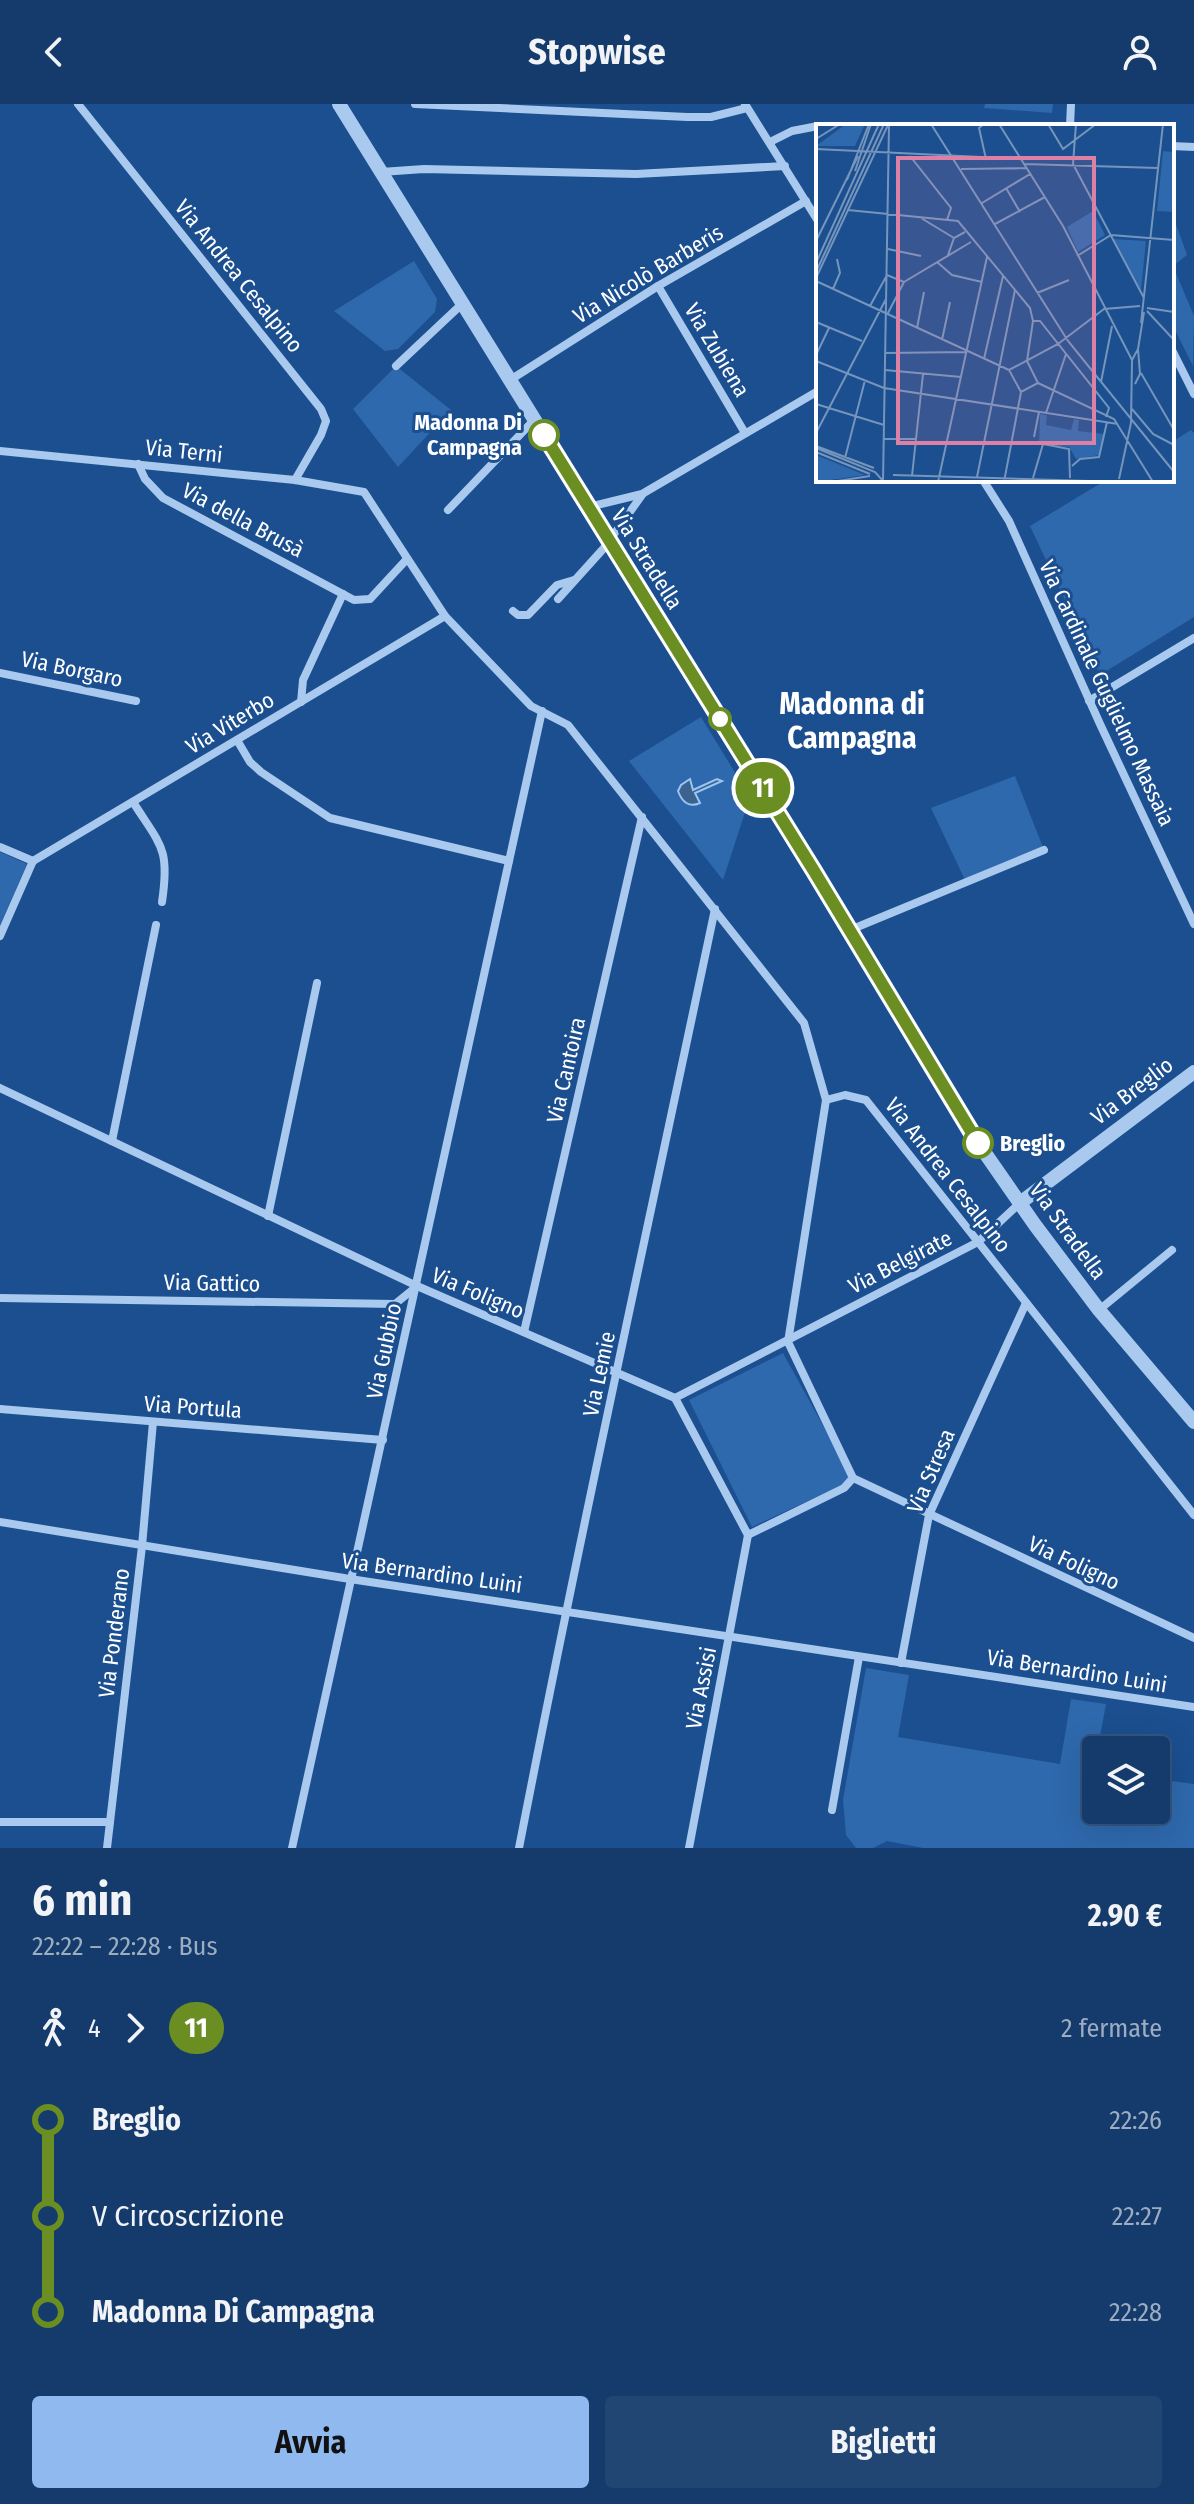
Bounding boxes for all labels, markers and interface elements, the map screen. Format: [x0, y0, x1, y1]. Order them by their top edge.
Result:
icon: back [32, 30, 76, 74]
text: Stopwise [528, 30, 666, 74]
icon: person [1118, 30, 1162, 74]
inset map [816, 124, 1174, 482]
street label: Via Andrea Cesalpino [169, 194, 309, 358]
street label: Via Nicolò Barberis [568, 219, 728, 329]
street label: Via Zubiena [678, 298, 756, 402]
place label: Madonna Di Campagna [414, 409, 522, 461]
marker: Madonna Di Campagna [529, 420, 559, 450]
street label: Via Terni [144, 434, 224, 468]
street label: Via della Brusà [177, 477, 309, 563]
street label: Via Stradella [605, 504, 689, 614]
street label: Via Cardinale Guglielmo Massaia [1033, 556, 1181, 830]
street label: Via Borgaro [19, 645, 125, 693]
street label: Via Viterbo [181, 686, 279, 760]
district label: Madonna di Campagna [779, 686, 925, 756]
unlabelled marker [709, 708, 731, 730]
line badge: 11 [727, 762, 799, 814]
text: 11 [751, 771, 775, 804]
street label: Via Cantoira [541, 1014, 591, 1126]
street label: Via Breglio [1086, 1051, 1178, 1131]
street label: Via Andrea Cesalpino [879, 1092, 1017, 1258]
marker: Breglio [963, 1128, 993, 1158]
place label: Breglio [1000, 1130, 1066, 1157]
street label: Via Stradella [1024, 1177, 1112, 1285]
street label: Via Belgirate [844, 1224, 956, 1300]
street label: Via Foligno [428, 1261, 528, 1325]
street label: Via Gattico [163, 1269, 261, 1297]
street label: Via Gubbio [361, 1301, 407, 1401]
street label: Via Lemie [577, 1329, 621, 1419]
street label: Via Portula [143, 1390, 243, 1424]
street label: Via Stresa [901, 1425, 961, 1517]
street label: Via Foligno [1024, 1530, 1124, 1596]
street label: Via Bernardino Luini [340, 1547, 524, 1599]
street label: Via Ponderano [93, 1567, 135, 1699]
street label: Via Bernardino Luini [985, 1643, 1169, 1699]
street label: Via Assisi [680, 1645, 722, 1731]
map controls [1082, 1736, 1170, 1824]
button: layers [1082, 1736, 1170, 1824]
text: 6 min [32, 1874, 132, 1927]
text: 2.90 € [1088, 1898, 1162, 1934]
text: 22:22 – 22:28 · Bus [32, 1931, 217, 1962]
icon: walk [32, 2006, 76, 2050]
icon: forward [113, 2006, 157, 2050]
text: 11 [185, 2011, 208, 2044]
text: 4 [88, 2013, 101, 2044]
text: 2 fermate [1061, 2013, 1162, 2044]
text: Breglio [92, 2102, 181, 2138]
text: 22:26 [1109, 2105, 1162, 2136]
text: V Circoscrizione [92, 2198, 284, 2234]
text: 22:27 [1112, 2201, 1162, 2232]
text: Madonna Di Campagna [92, 2294, 375, 2330]
text: 22:28 [1109, 2297, 1162, 2328]
button: Avvia [32, 2396, 589, 2488]
button: Biglietti [605, 2396, 1162, 2488]

